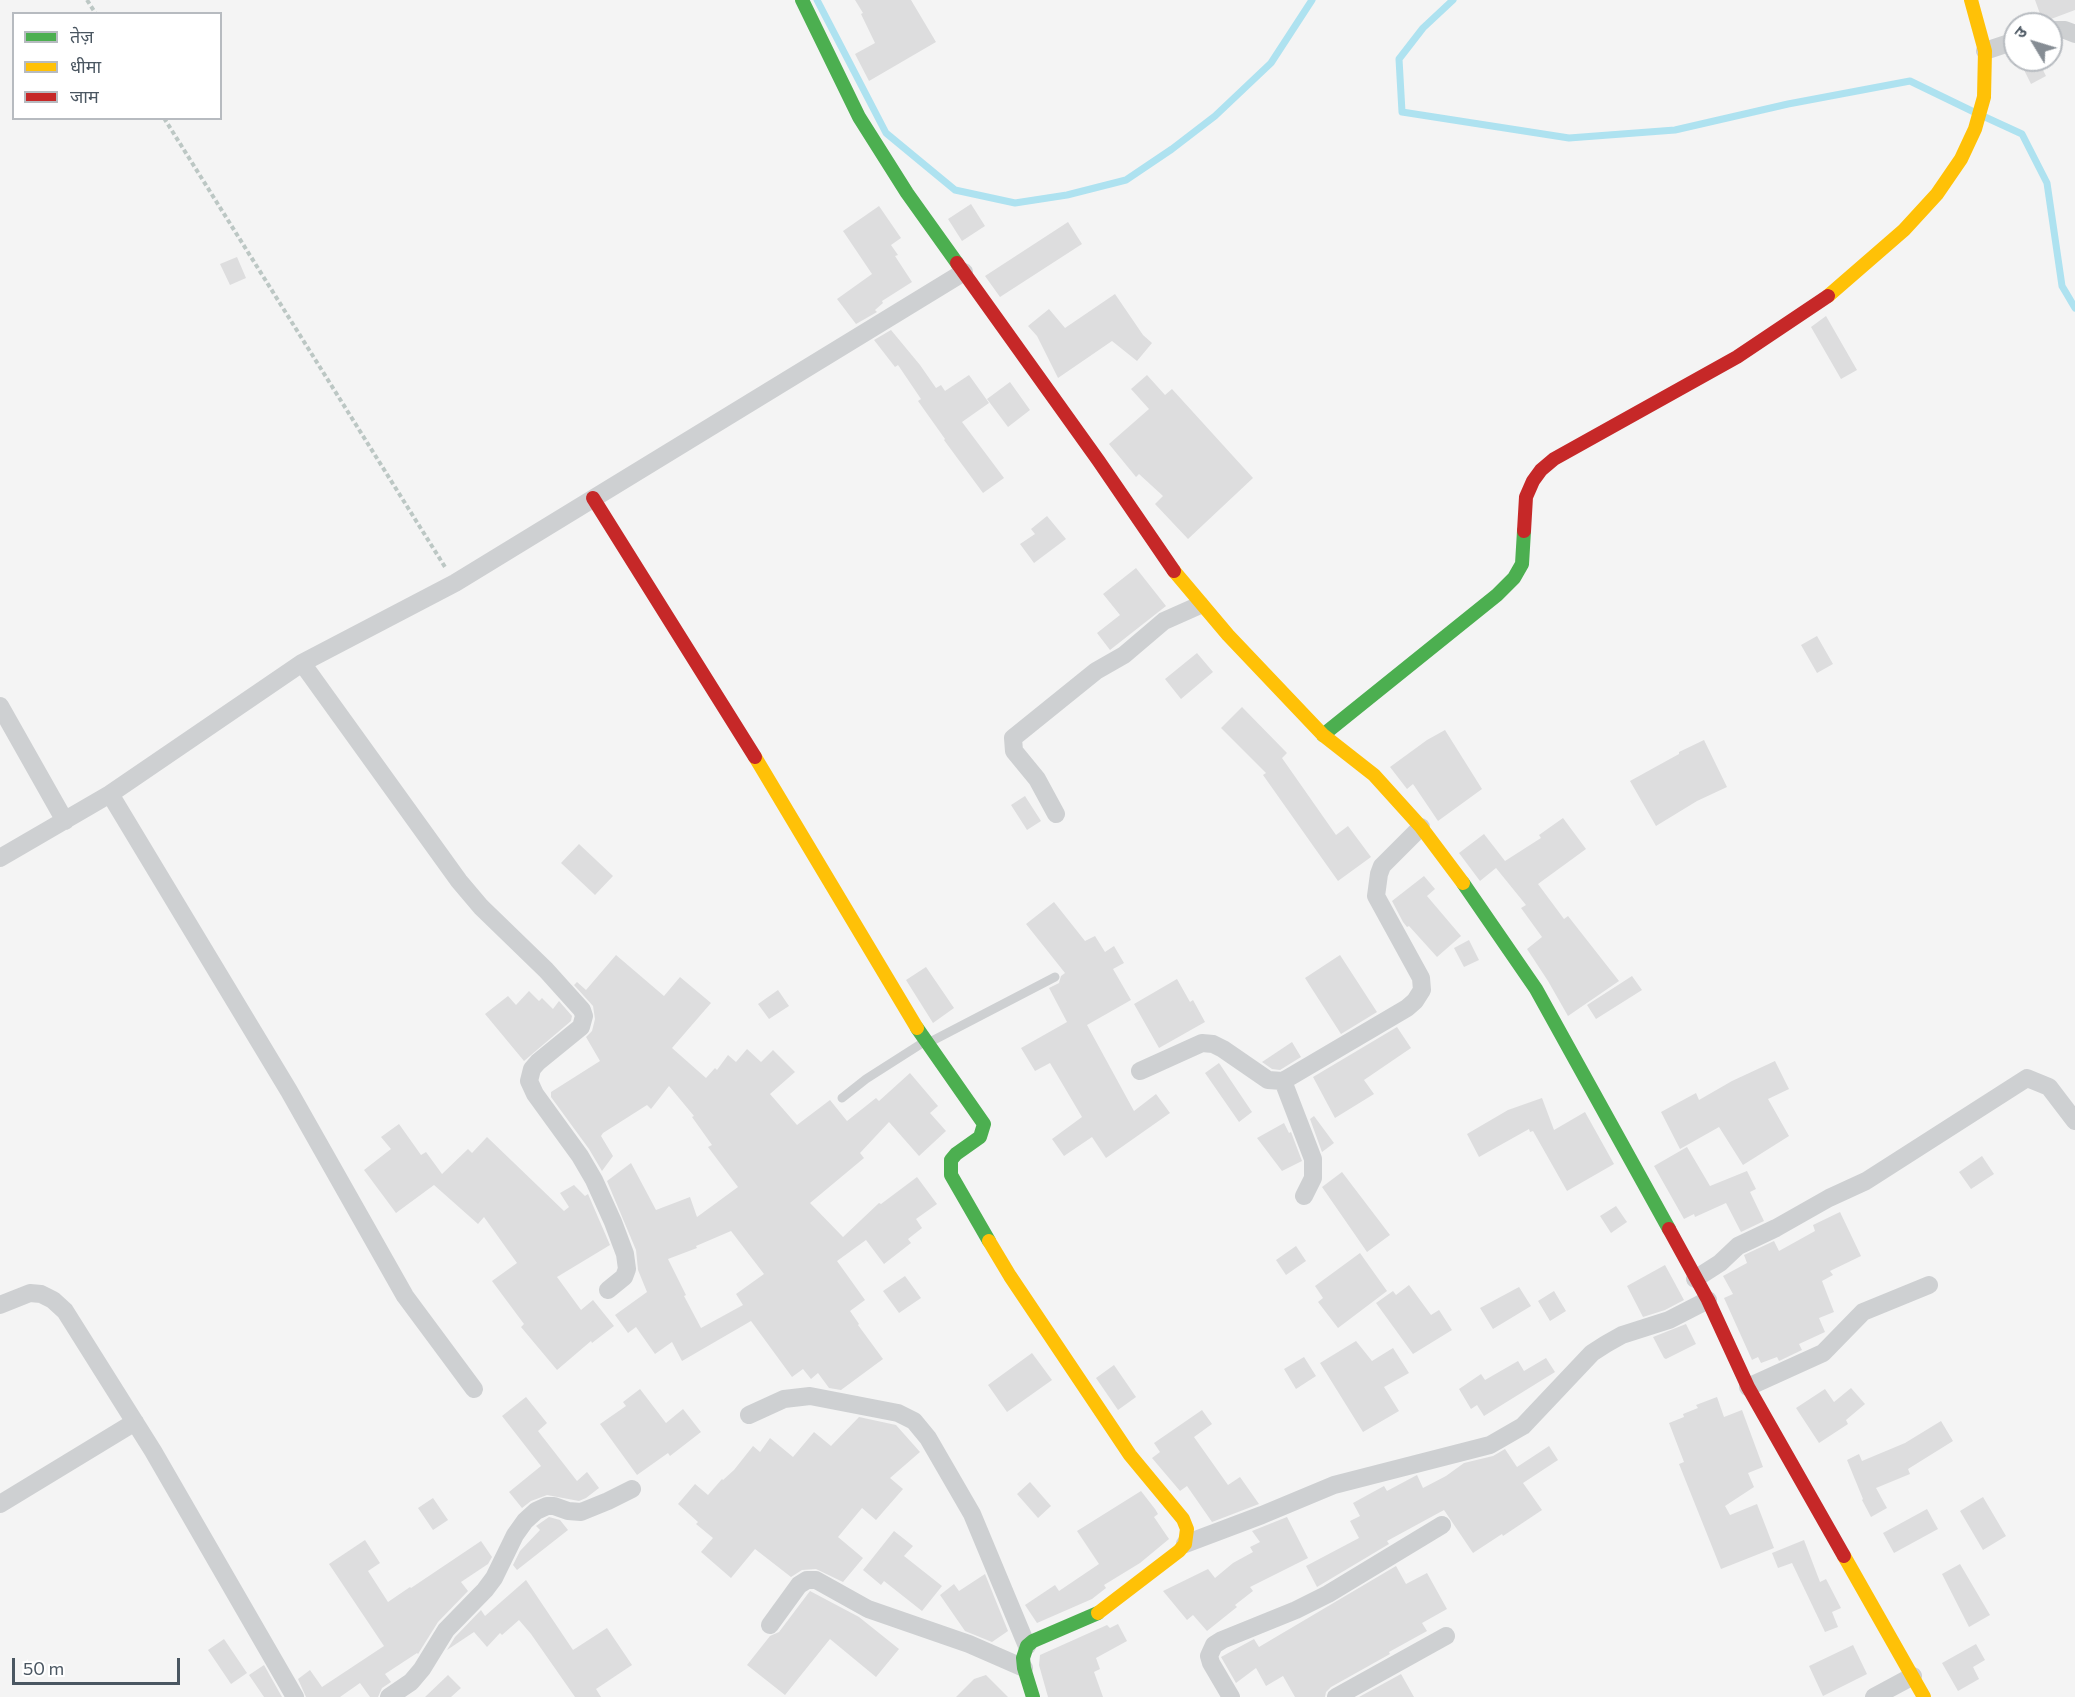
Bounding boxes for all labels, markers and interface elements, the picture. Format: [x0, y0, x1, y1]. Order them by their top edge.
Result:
legend [12, 12, 222, 120]
north arrow [2003, 12, 2063, 72]
text: उ [2010, 22, 2030, 41]
text: तेज़ [70, 25, 94, 47]
text: धीमा [70, 55, 101, 77]
text: जाम [70, 85, 99, 107]
scale bar [15, 1646, 183, 1684]
text: 50 m [23, 1657, 64, 1679]

